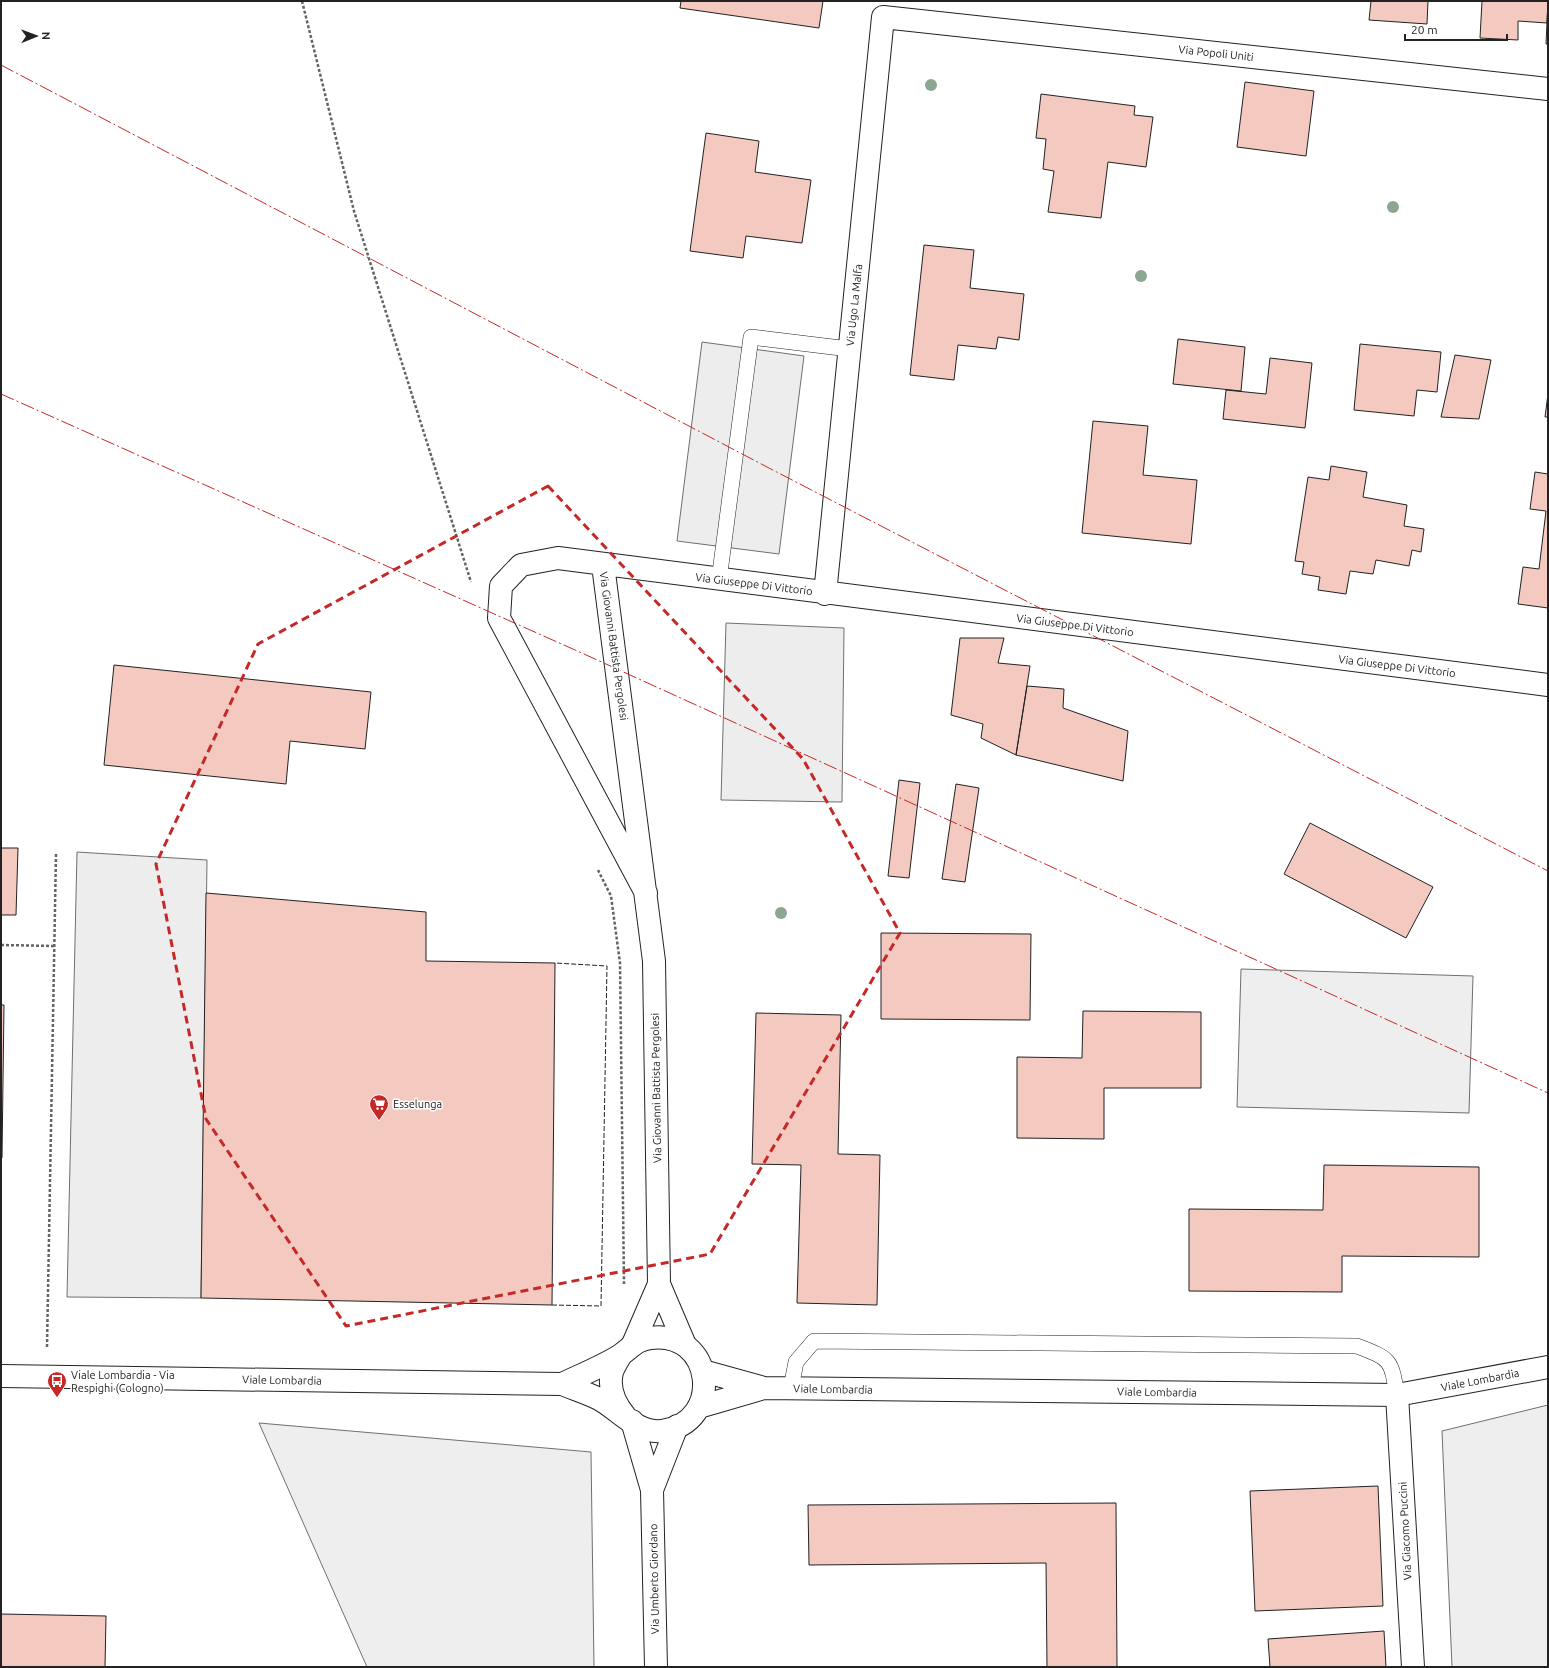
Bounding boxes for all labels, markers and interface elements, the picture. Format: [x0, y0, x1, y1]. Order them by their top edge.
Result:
north arrow [16, 16, 56, 56]
scale bar [1405, 16, 1507, 42]
text: 20 m [1411, 23, 1438, 36]
text: N [40, 32, 52, 40]
street label: Via Popoli Uniti [1178, 43, 1254, 63]
street label: Via Ugo La Malfa [844, 263, 864, 347]
street label: Via Giovanni Battista Pergolesi [598, 571, 630, 721]
street label: Via Giuseppe Di Vittorio [695, 571, 813, 597]
street label: Via Giuseppe Di Vittorio [1016, 612, 1134, 638]
street label: Via Giuseppe Di Vittorio [1338, 653, 1456, 679]
street label: Via Giovanni Battista Pergolesi [649, 1013, 663, 1163]
supermarket icon: Esselunga [368, 1093, 390, 1121]
place label: Esselunga [393, 1098, 442, 1110]
street label: Viale Lombardia [1440, 1367, 1520, 1393]
place label: Viale Lombardia - Via Respighi (Cologno) [71, 1369, 175, 1395]
bus stop icon: Viale Lombardia - Via Respighi (Cologno) [46, 1370, 68, 1398]
street label: Viale Lombardia [242, 1373, 322, 1387]
street label: Viale Lombardia [793, 1382, 873, 1396]
street label: Viale Lombardia [1117, 1385, 1197, 1399]
street label: Via Giacomo Puccini [1396, 1482, 1414, 1580]
street label: Via Umberto Giordano [647, 1524, 661, 1634]

